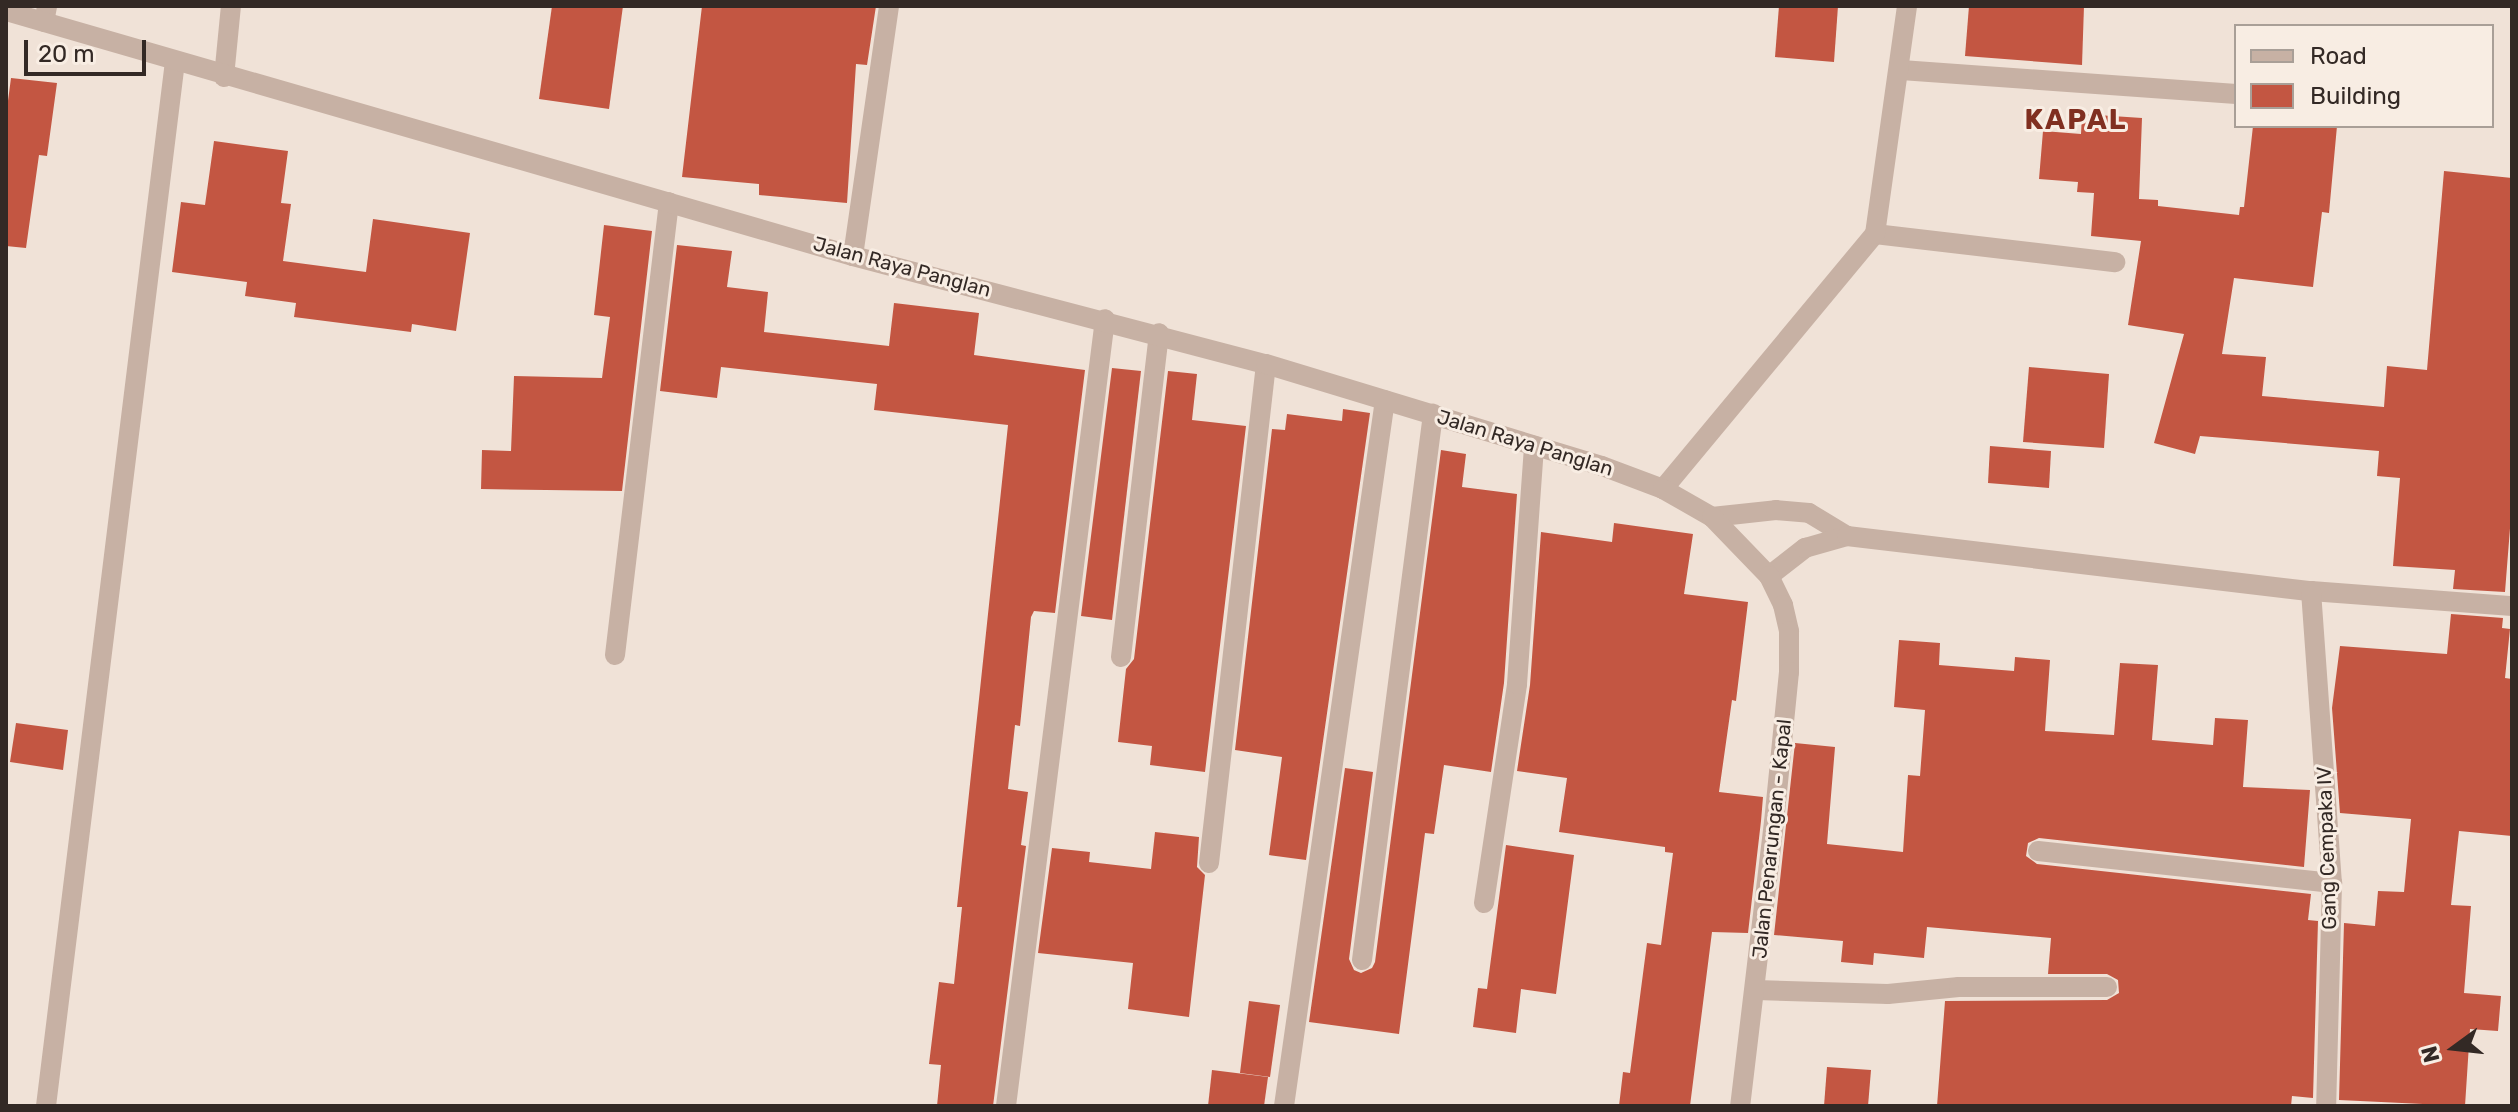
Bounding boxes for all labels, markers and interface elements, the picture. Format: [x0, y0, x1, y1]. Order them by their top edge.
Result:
scale bar [28, 24, 150, 74]
legend [2234, 24, 2494, 128]
text: 20 m [38, 40, 95, 68]
text: Road [2310, 42, 2367, 70]
text: Building [2310, 82, 2401, 110]
district label: KAPAL [2025, 103, 2127, 137]
street label: Jalan Raya Panglan [811, 232, 993, 302]
street label: Jalan Raya Panglan [1434, 405, 1616, 481]
street label: Jalan Penarungan - Kapal [1747, 718, 1797, 960]
street label: Gang Cempaka IV [2312, 766, 2342, 930]
north arrow [2414, 1008, 2494, 1088]
text: N [2415, 1043, 2445, 1065]

